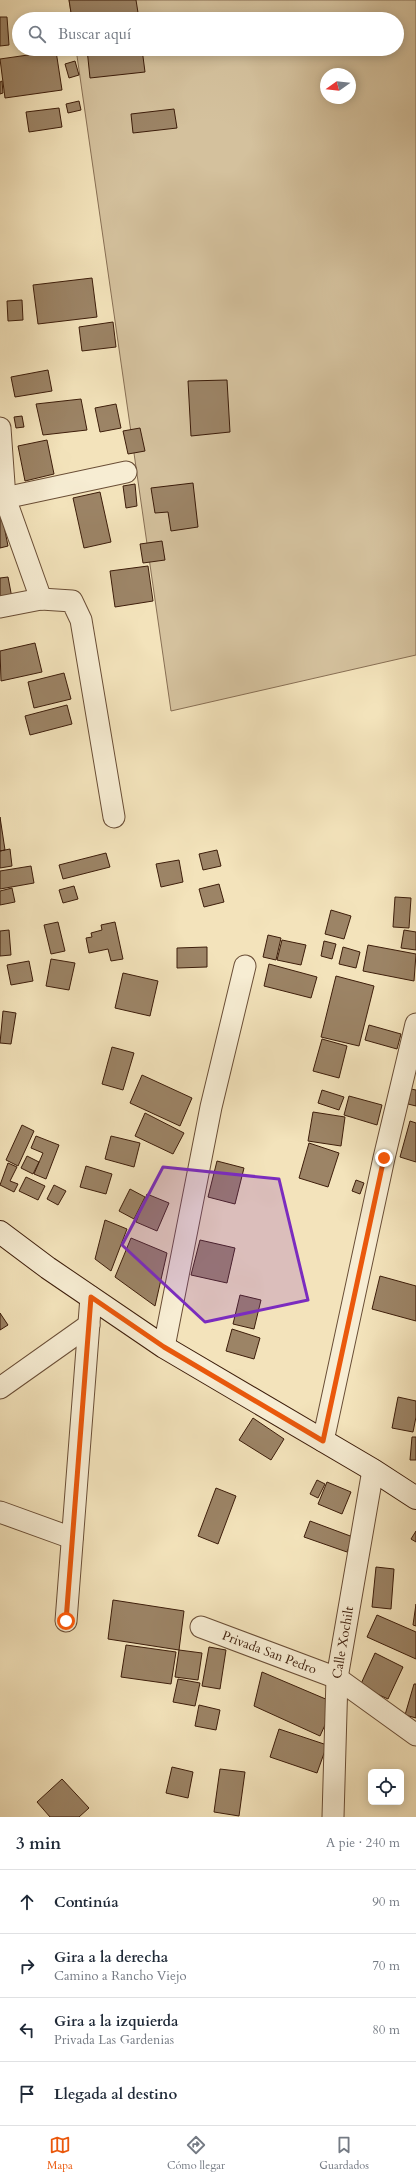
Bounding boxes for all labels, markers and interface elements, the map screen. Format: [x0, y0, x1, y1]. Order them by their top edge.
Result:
search box [12, 12, 404, 56]
icon: search [26, 23, 48, 45]
text: Buscar aquí [58, 24, 131, 44]
north arrow [320, 68, 356, 104]
route end [375, 1149, 393, 1167]
street label: Calle Xochilt [328, 1605, 358, 1680]
route start [57, 1612, 75, 1630]
street label: Privada San Pedro [220, 1627, 319, 1679]
map controls [368, 1769, 404, 1805]
button: locate [368, 1769, 404, 1805]
text: 3 min [16, 1832, 61, 1855]
text: A pie · 240 m [326, 1834, 400, 1852]
icon: ahead [16, 1891, 38, 1913]
text: Continúa [54, 1892, 119, 1912]
text: 90 m [372, 1893, 400, 1911]
text: Gira a la derecha [54, 1947, 168, 1967]
icon: right [16, 1955, 38, 1977]
text: 70 m [372, 1957, 400, 1975]
text: Camino a Rancho Viejo [54, 1967, 187, 1985]
text: Gira a la izquierda [54, 2011, 178, 2031]
icon: left [16, 2019, 38, 2041]
text: 80 m [372, 2021, 400, 2039]
text: Privada Las Gardenias [54, 2031, 174, 2049]
icon: arrive [16, 2083, 38, 2105]
text: Llegada al destino [54, 2084, 177, 2104]
tab: Mapa [47, 2134, 73, 2173]
tab: Cómo llegar [167, 2134, 225, 2173]
tab: Guardados [319, 2134, 369, 2173]

